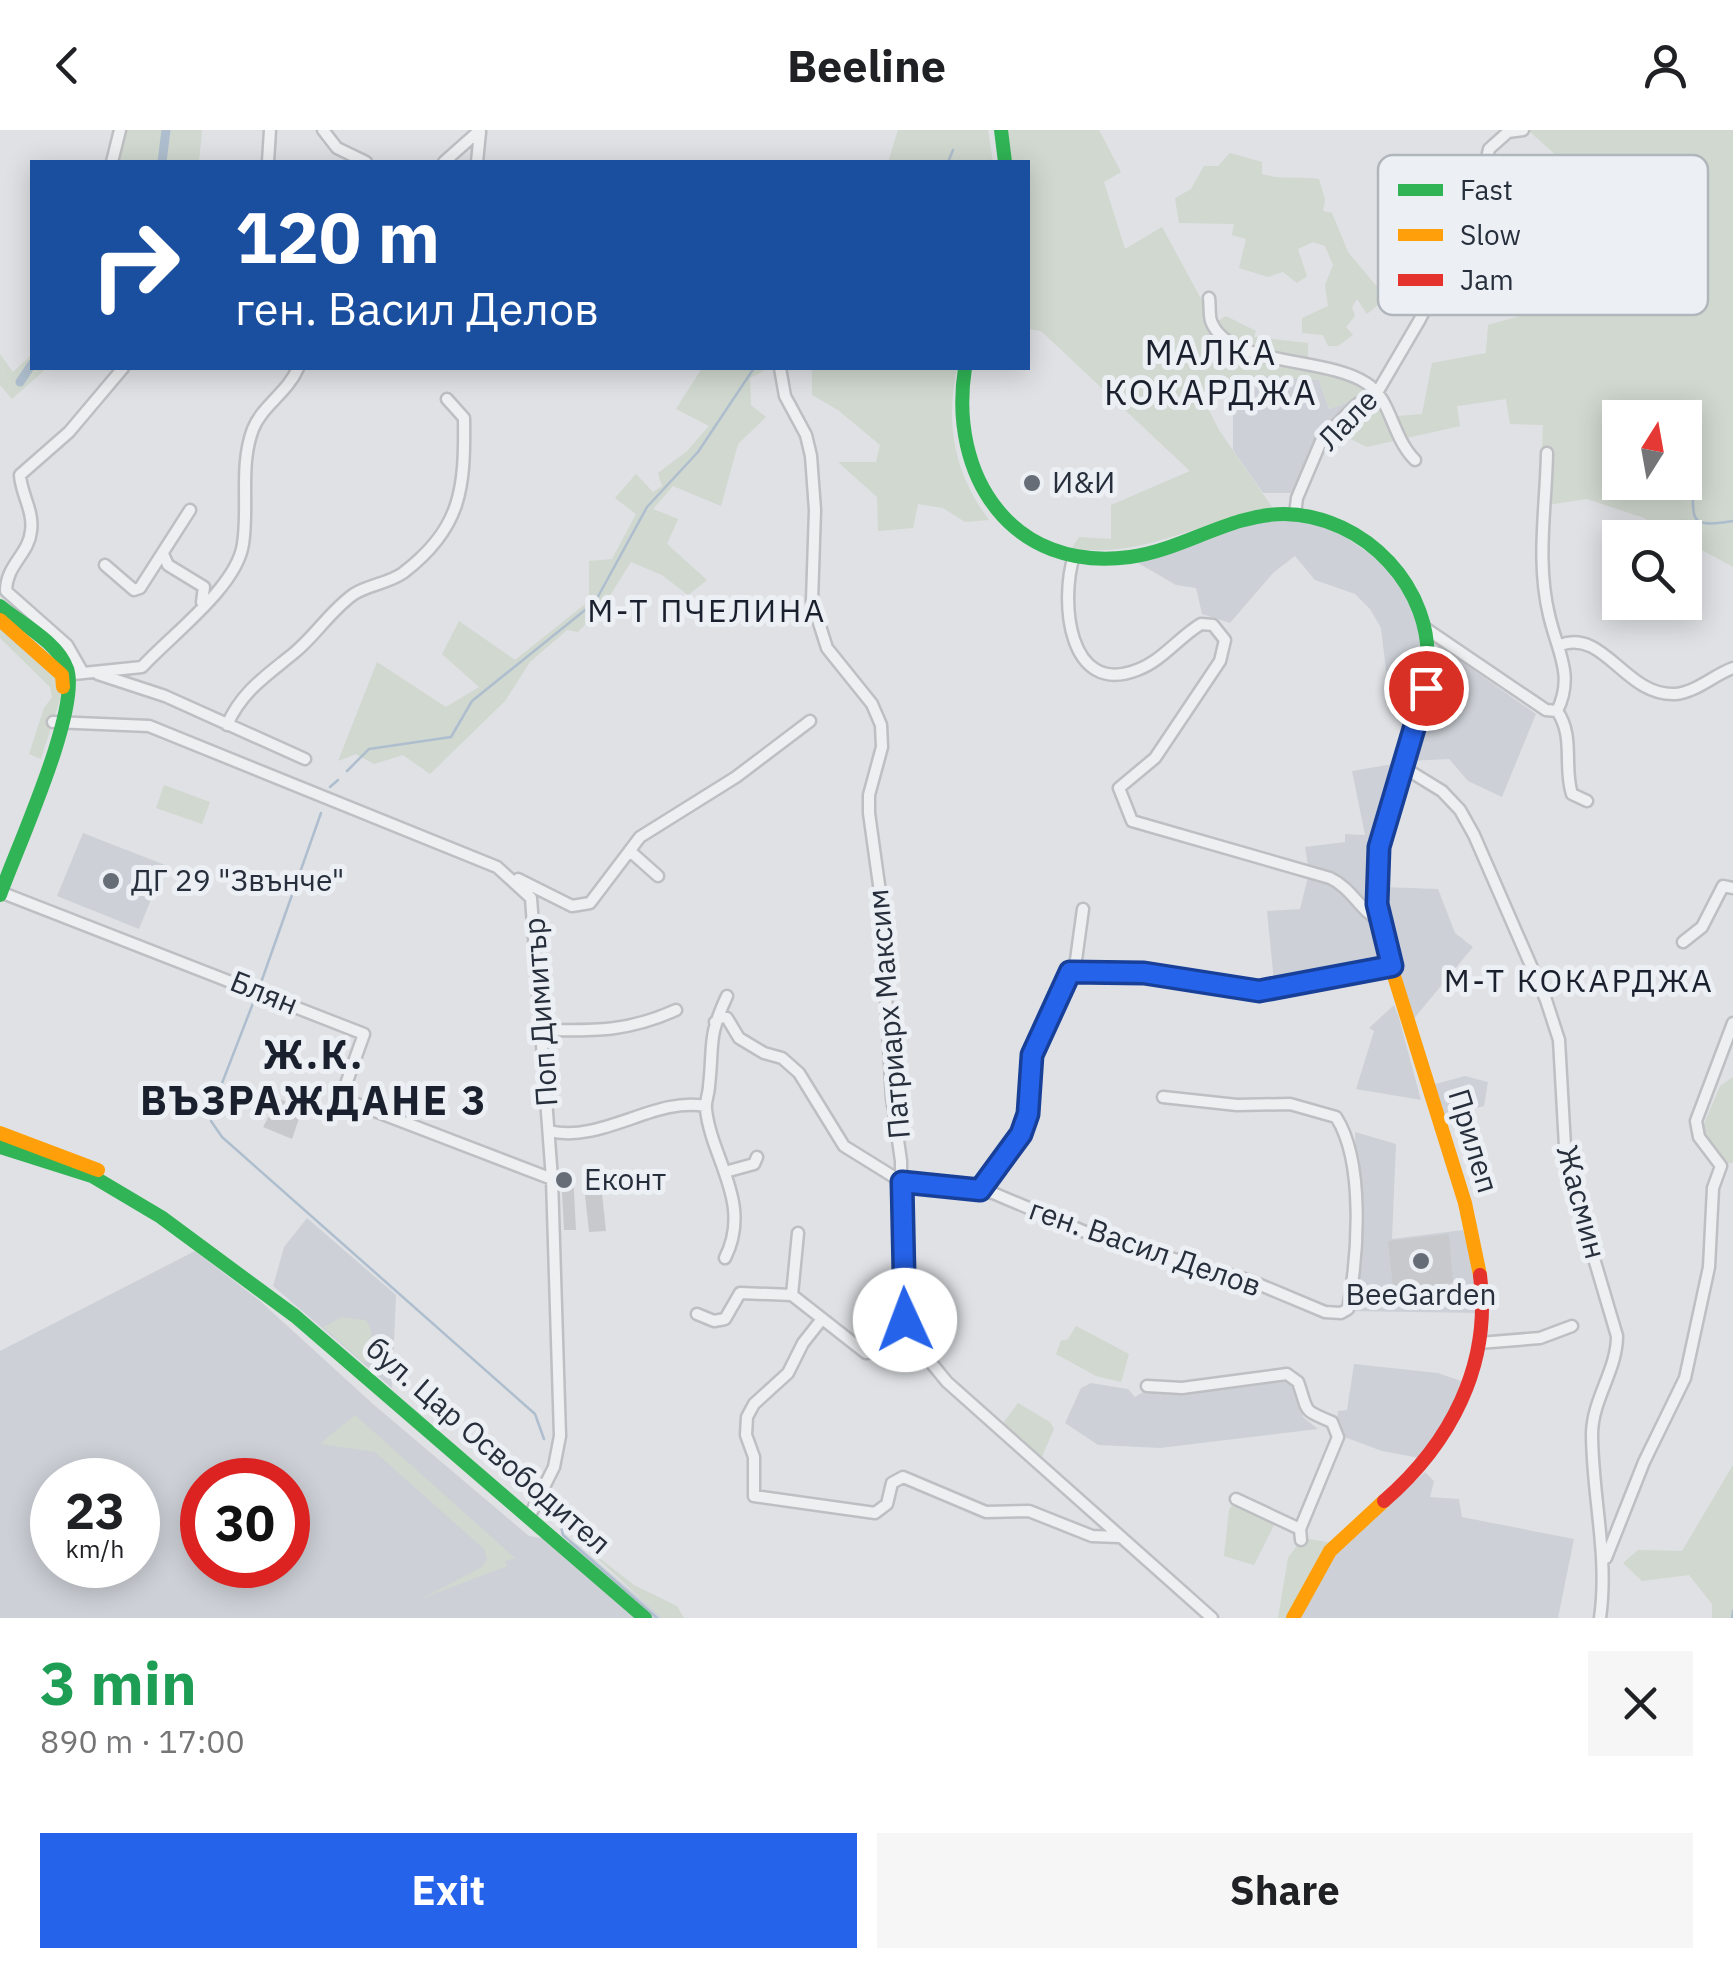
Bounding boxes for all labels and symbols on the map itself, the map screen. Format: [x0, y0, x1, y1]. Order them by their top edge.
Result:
legend [1378, 155, 1708, 315]
text: Fast [1460, 171, 1513, 208]
text: Slow [1460, 216, 1521, 253]
text: Jam [1460, 261, 1514, 298]
district label: МАЛКА КОКАРДЖА [1104, 329, 1318, 415]
street label: Лале [1308, 380, 1385, 458]
north arrow [1602, 400, 1702, 500]
place label: И&И [1052, 462, 1115, 501]
marker: И&И [1021, 472, 1043, 494]
district label: М-Т ПЧЕЛИНА [587, 589, 827, 631]
pin [1384, 646, 1469, 731]
place label: ДГ 29 "Звънче" [131, 860, 344, 899]
marker: ДГ 29 "Звънче" [100, 870, 122, 892]
street label: Патриарх Максим [857, 888, 918, 1141]
street label: Поп Димитър [513, 916, 566, 1108]
district label: М-Т КОКАРДЖА [1444, 959, 1714, 1001]
street label: Блян [225, 960, 304, 1023]
district label: Ж.К. ВЪЗРАЖДАНЕ 3 [140, 1028, 488, 1126]
street label: Прилеп [1440, 1084, 1509, 1197]
street label: Жасмин [1549, 1140, 1616, 1263]
place label: Еконт [584, 1159, 666, 1198]
marker: Еконт [553, 1169, 575, 1191]
street label: ген. Васил Делов [1024, 1189, 1267, 1305]
marker: BeeGarden [1410, 1250, 1432, 1272]
position arrow [853, 1268, 957, 1372]
place label: BeeGarden [1345, 1274, 1497, 1313]
street label: бул. Цар Освободител [358, 1328, 620, 1562]
speed limit sign: 30 [180, 1458, 310, 1588]

